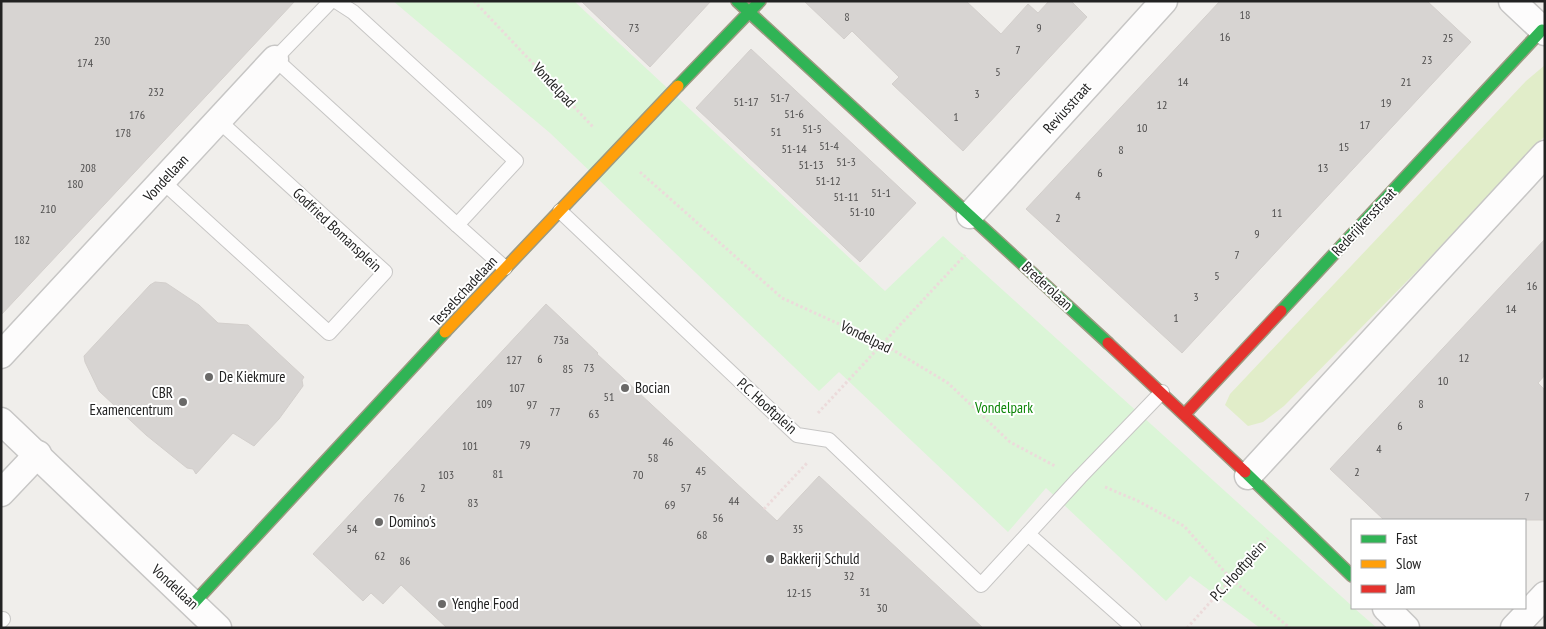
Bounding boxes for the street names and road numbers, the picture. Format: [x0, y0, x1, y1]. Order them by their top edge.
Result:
street label: Vondelpad [528, 58, 580, 111]
street label: Reviusstraat [1039, 78, 1095, 137]
street label: Vondellaan [138, 150, 192, 206]
street label: Godfried Bomansplein [289, 184, 386, 276]
street label: Rederijkersstraat [1327, 184, 1400, 260]
street label: Tesselschadelaan [426, 252, 501, 330]
street label: Brederolaan [1018, 257, 1077, 314]
street label: Vondelpad [837, 316, 895, 357]
street label: P.C. Hooftplein [733, 374, 801, 438]
street label: P.C. Hooftplein [1206, 537, 1270, 605]
street label: Vondellaan [147, 559, 203, 613]

